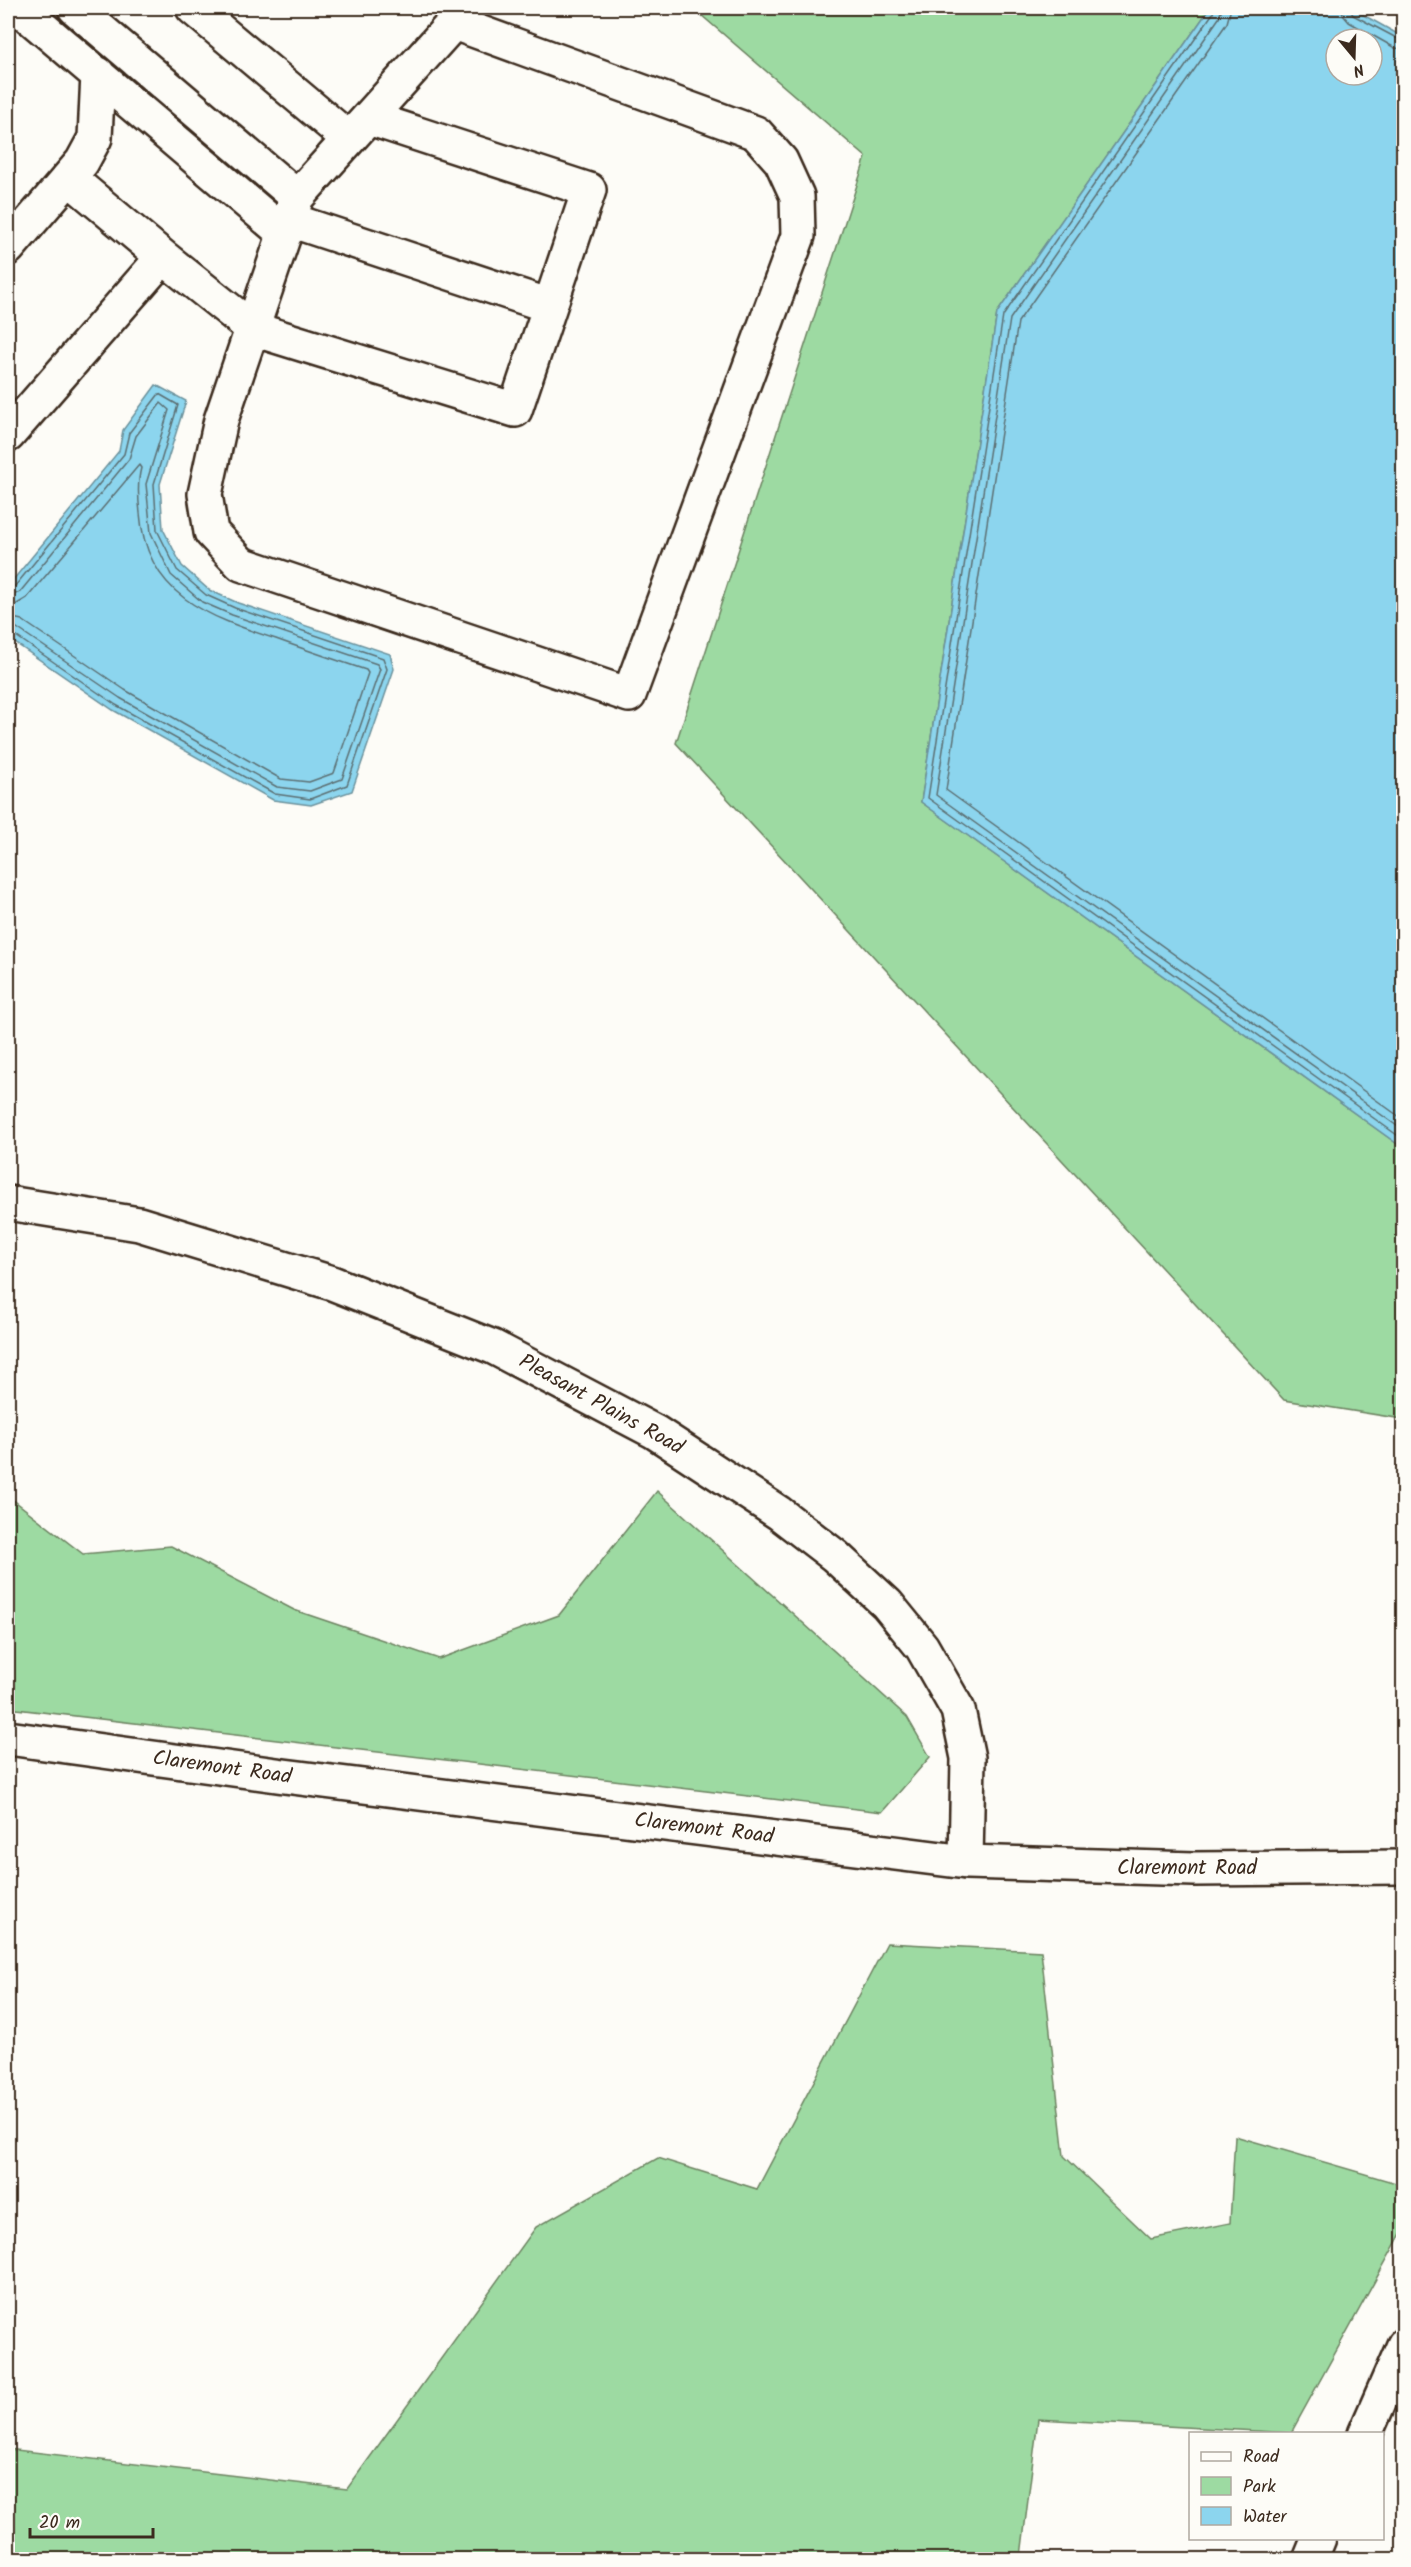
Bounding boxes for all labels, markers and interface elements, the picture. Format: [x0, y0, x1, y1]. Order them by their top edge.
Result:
north arrow [1324, 27, 1384, 87]
text: N [1350, 56, 1367, 83]
street label: Pleasant Plains Road [512, 1346, 690, 1464]
street label: Claremont Road [150, 1742, 294, 1794]
street label: Claremont Road [632, 1804, 776, 1854]
street label: Claremont Road [1117, 1852, 1258, 1885]
legend [1189, 2432, 1384, 2540]
text: Road [1243, 2443, 1280, 2472]
text: Park [1243, 2473, 1276, 2502]
scale bar [30, 2501, 153, 2539]
text: Water [1243, 2503, 1288, 2532]
text: 20 m [39, 2509, 80, 2538]

